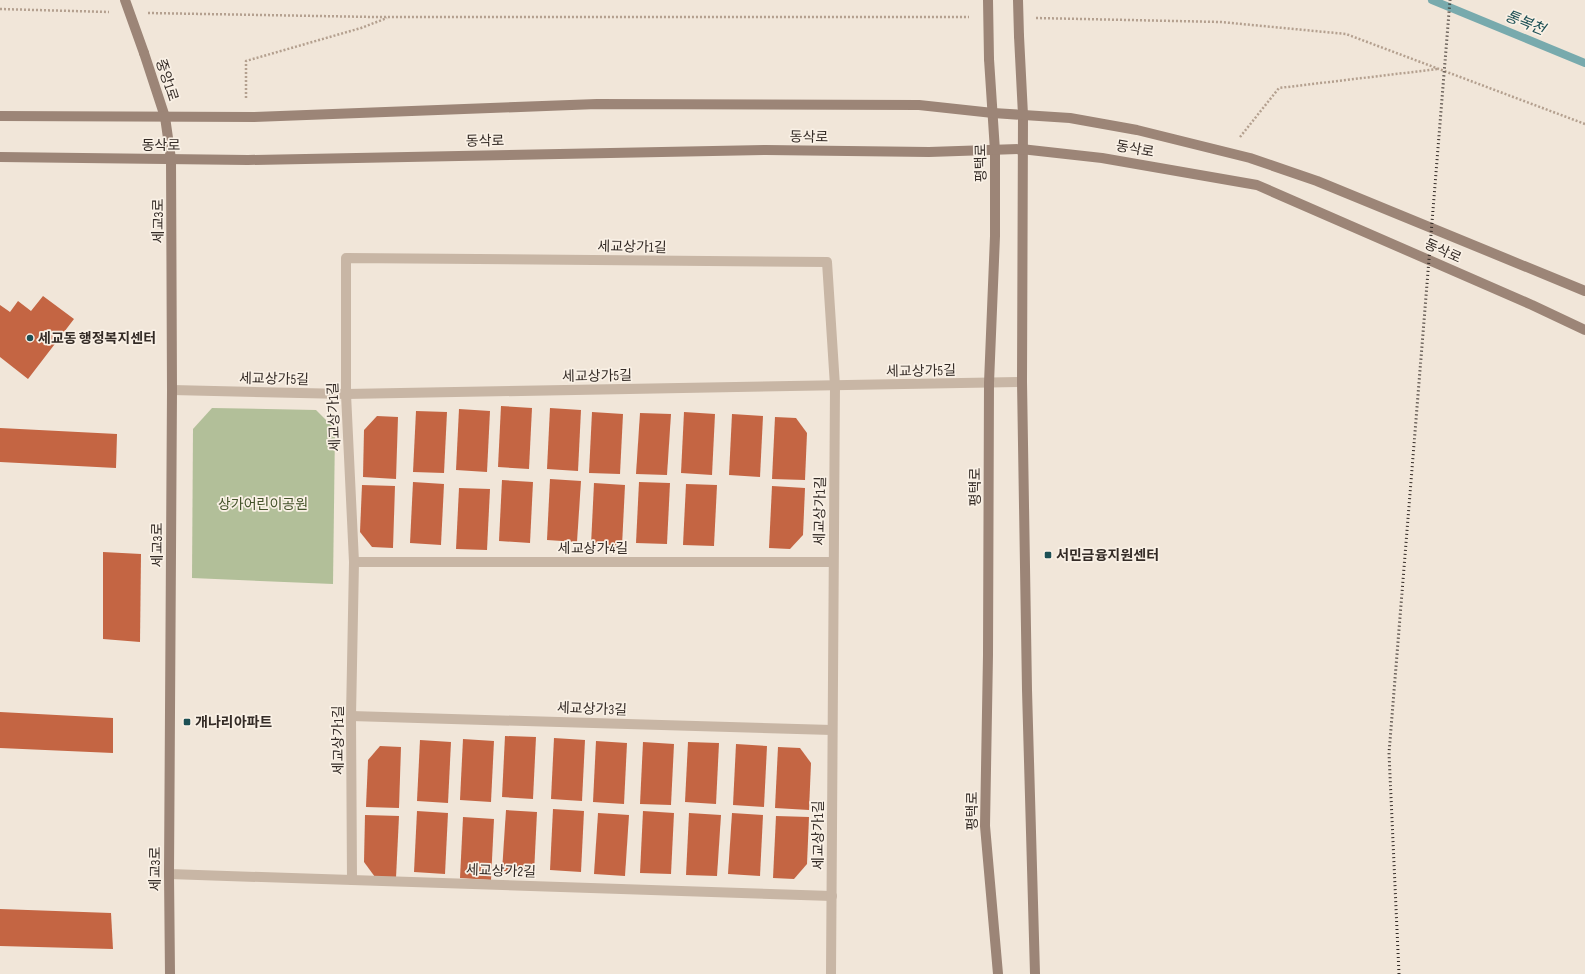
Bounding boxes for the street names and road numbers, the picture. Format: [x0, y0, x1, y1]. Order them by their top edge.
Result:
street label: 중앙1로 [152, 57, 182, 103]
street label: 동삭로 [790, 128, 829, 146]
street label: 동삭로 [466, 132, 505, 150]
street label: 동삭로 [142, 137, 180, 154]
street label: 동삭로 [1114, 137, 1156, 161]
street label: 평택로 [972, 143, 990, 182]
street label: 세교3로 [150, 199, 167, 243]
street label: 동삭로 [1422, 235, 1464, 267]
street label: 세교상가1길 [597, 238, 667, 256]
street label: 세교상가5길 [886, 362, 956, 380]
street label: 세교상가5길 [562, 367, 632, 385]
street label: 세교상가5길 [239, 370, 309, 388]
street label: 세교상가1길 [324, 382, 344, 452]
street label: 평택로 [967, 468, 984, 506]
street label: 세교상가1길 [811, 476, 829, 546]
street label: 세교3로 [149, 523, 166, 567]
street label: 세교상가4길 [558, 540, 628, 557]
street label: 세교상가3길 [557, 699, 627, 719]
street label: 세교상가1길 [330, 705, 347, 775]
street label: 평택로 [964, 792, 981, 830]
street label: 세교상가1길 [810, 800, 827, 870]
street label: 세교3로 [147, 847, 164, 891]
street label: 세교상가2길 [466, 861, 536, 881]

